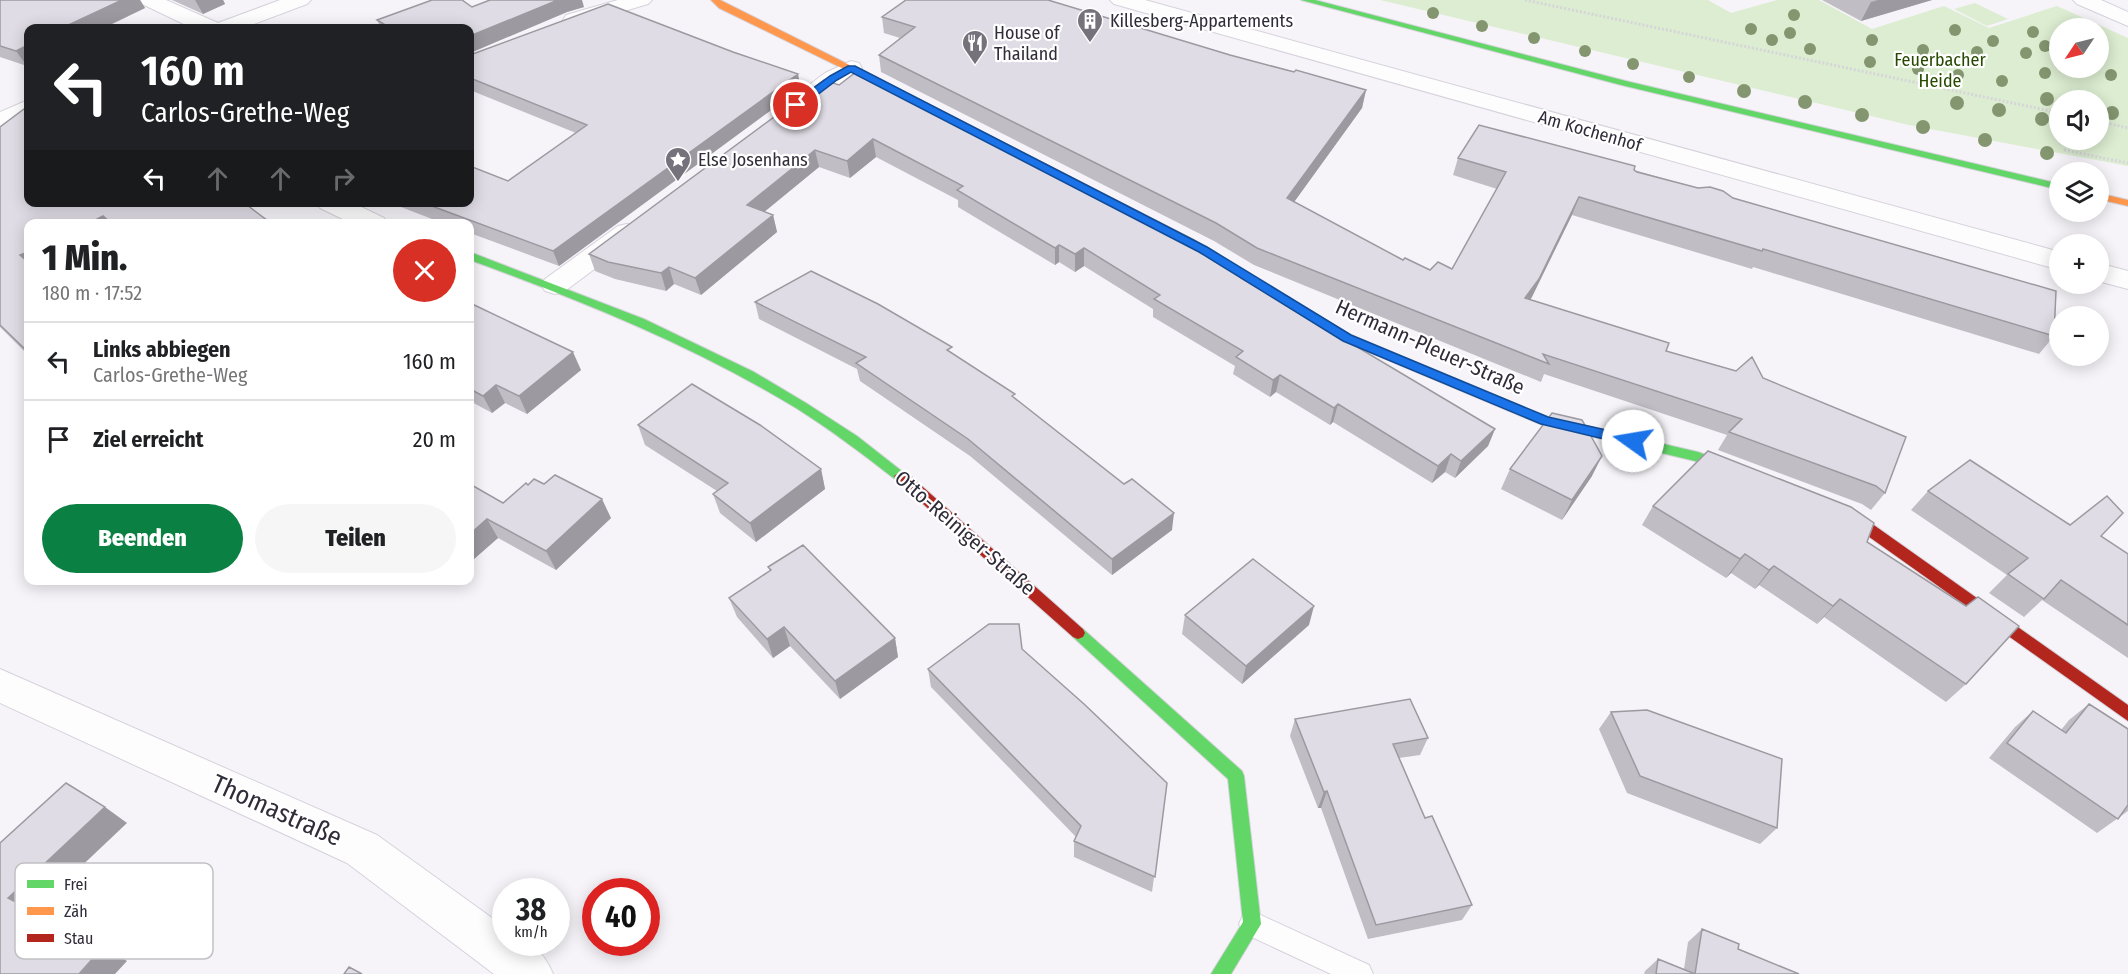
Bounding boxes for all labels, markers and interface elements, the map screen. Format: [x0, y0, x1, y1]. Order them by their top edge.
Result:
building icon: Killesberg-Appartements [1075, 6, 1105, 44]
place label: Killesberg-Appartements [1110, 10, 1293, 32]
north arrow [2049, 18, 2109, 78]
map controls [2049, 18, 2109, 366]
place label: House of Thailand [994, 22, 1061, 65]
restaurant icon: House of Thailand [960, 28, 990, 66]
text: 160 m [141, 46, 244, 96]
icon: left [42, 48, 120, 126]
park label: Feuerbacher Heide [1894, 49, 1986, 92]
pin [770, 79, 821, 130]
icon: arrive [779, 88, 812, 121]
button: sound [2049, 90, 2109, 150]
text: Carlos-Grethe-Weg [141, 97, 349, 129]
street label: Am Kochenhof [1536, 106, 1646, 157]
place icon: Else Josenhans [663, 145, 693, 183]
place label: Else Josenhans [698, 149, 808, 171]
icon: left [138, 162, 171, 195]
icon: ahead [201, 162, 234, 195]
icon: ahead [264, 162, 297, 195]
icon: right [327, 162, 360, 195]
button: layers [2049, 162, 2109, 222]
button: + [2049, 234, 2109, 294]
text: 1 Min. [42, 236, 127, 280]
button: close [393, 239, 456, 302]
text: 180 m · 17:52 [42, 281, 142, 305]
street label: Hermann-Pleuer-Straße [1331, 294, 1529, 400]
button: − [2049, 306, 2109, 366]
text: Links abbiegen [93, 336, 231, 363]
icon: left [42, 345, 75, 378]
text: 160 m [403, 348, 456, 375]
text: Carlos-Grethe-Weg [93, 363, 247, 387]
position arrow [1601, 409, 1665, 473]
icon: arrive [42, 423, 75, 456]
text: Ziel erreicht [93, 426, 204, 453]
text: 20 m [413, 426, 456, 453]
street label: Otto-Reiniger-Straße [889, 465, 1041, 601]
button: Beenden [42, 504, 243, 573]
button: Teilen [255, 504, 456, 573]
street label: Thomastraße [207, 768, 347, 853]
legend [15, 863, 213, 959]
text: Frei [64, 875, 88, 894]
speed limit sign: 40 [582, 878, 660, 956]
text: 38 [516, 892, 546, 928]
text: Zäh [64, 902, 88, 921]
text: km/h [514, 923, 548, 941]
text: Stau [64, 929, 93, 948]

